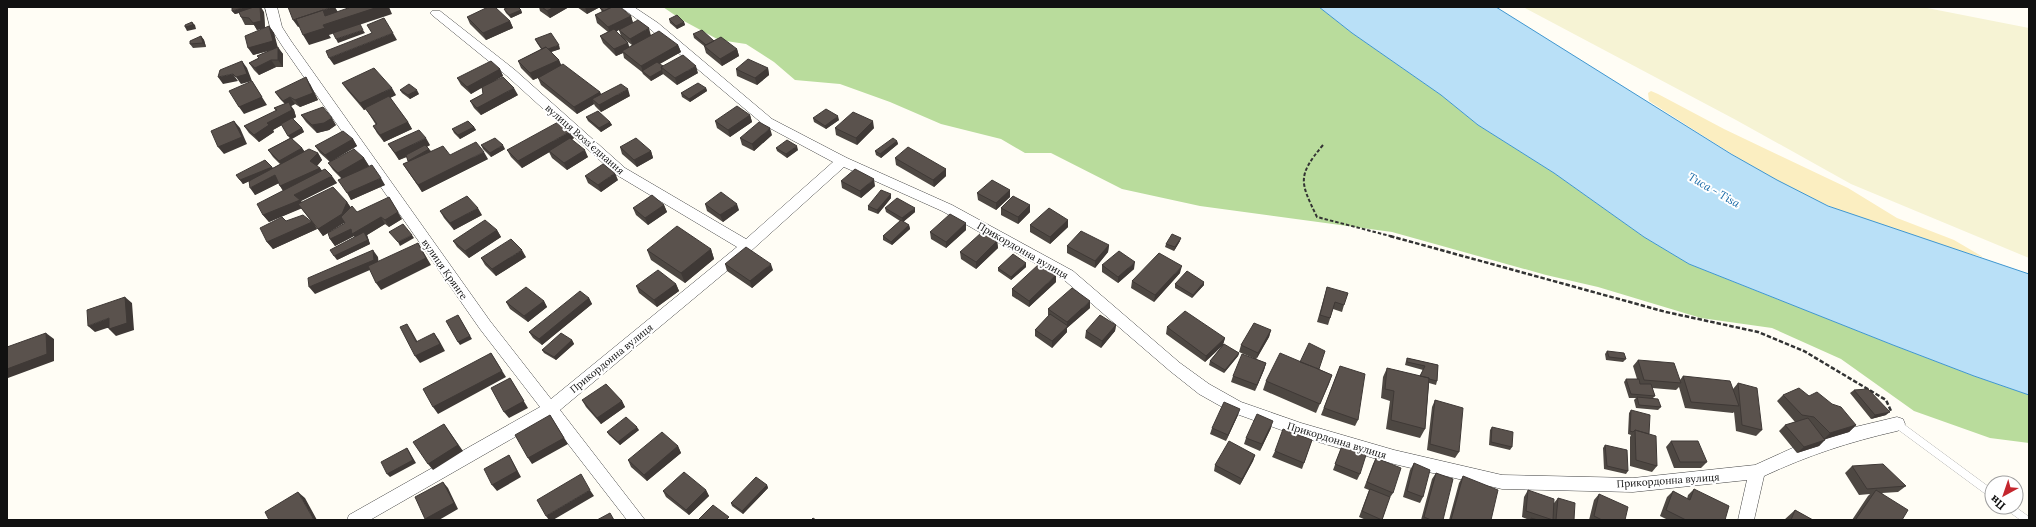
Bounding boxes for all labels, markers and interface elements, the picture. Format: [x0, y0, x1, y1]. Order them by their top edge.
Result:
street label: вулиця Воззʼєднання [542, 101, 627, 177]
water label: Тиса - Tisa [1686, 170, 1743, 211]
street label: Прикордонна вулиця [975, 219, 1071, 282]
street label: вулиця Крянге [419, 236, 471, 303]
street label: Прикордонна вулиця [567, 321, 656, 396]
street label: Прикордонна вулиця [1286, 419, 1388, 462]
street label: Прикордонна вулиця [1616, 470, 1720, 491]
north arrow [1984, 475, 2024, 515]
text: Пн [1987, 492, 2008, 513]

